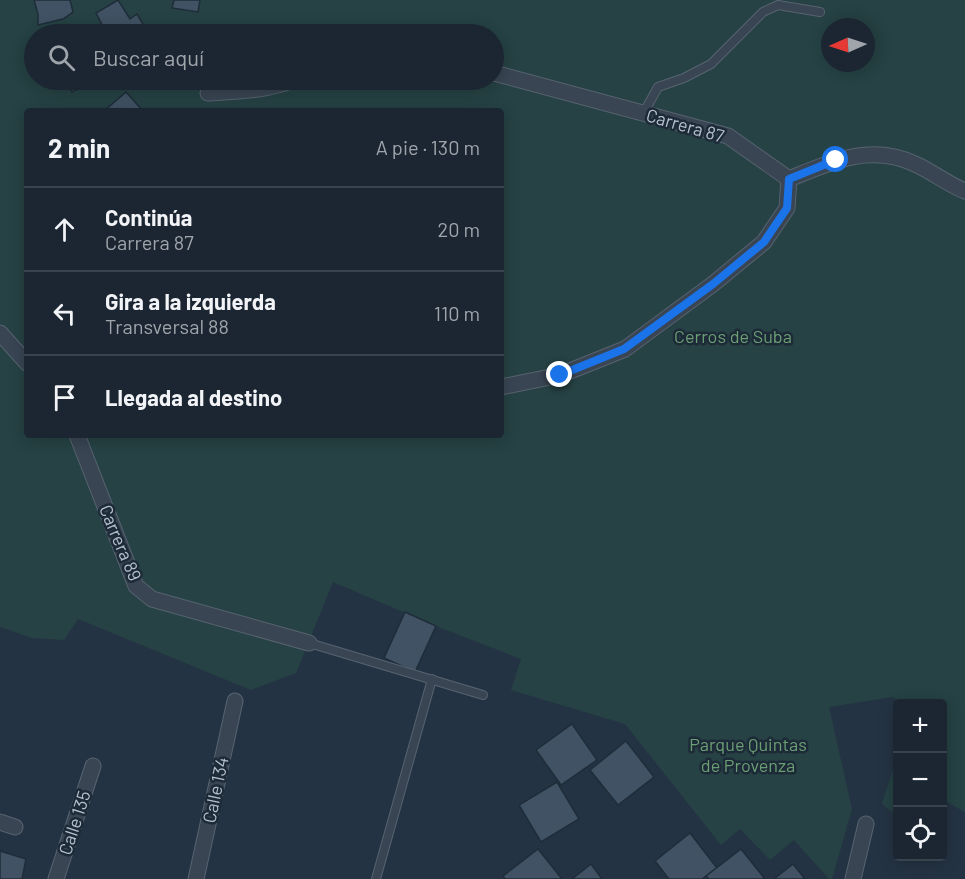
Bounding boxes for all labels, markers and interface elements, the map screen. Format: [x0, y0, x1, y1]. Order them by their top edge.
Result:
north arrow [821, 18, 875, 72]
search box [24, 24, 504, 90]
icon: search [45, 41, 78, 74]
text: Buscar aquí [93, 44, 204, 70]
street label: Carrera 87 [644, 103, 727, 147]
text: 2 min [48, 132, 110, 163]
text: A pie · 130 m [376, 135, 480, 159]
route start [822, 146, 848, 172]
text: Continúa [105, 204, 192, 230]
icon: ahead [48, 213, 81, 246]
text: 20 m [437, 217, 480, 241]
text: Carrera 87 [105, 230, 194, 254]
text: Gira a la izquierda [105, 288, 276, 314]
icon: left [48, 297, 81, 330]
text: 110 m [434, 301, 480, 325]
text: Transversal 88 [105, 314, 229, 338]
park label: Cerros de Suba [674, 325, 792, 347]
route end [546, 361, 572, 387]
icon: arrive [48, 381, 81, 414]
text: Llegada al destino [105, 384, 282, 410]
street label: Carrera 89 [95, 501, 147, 584]
map controls [893, 699, 947, 861]
button: + [893, 699, 947, 753]
park label: Parque Quintas de Provenza [689, 733, 807, 776]
button: − [893, 753, 947, 807]
street label: Calle 134 [197, 755, 233, 825]
street label: Calle 135 [53, 788, 95, 858]
button: locate [893, 807, 947, 861]

